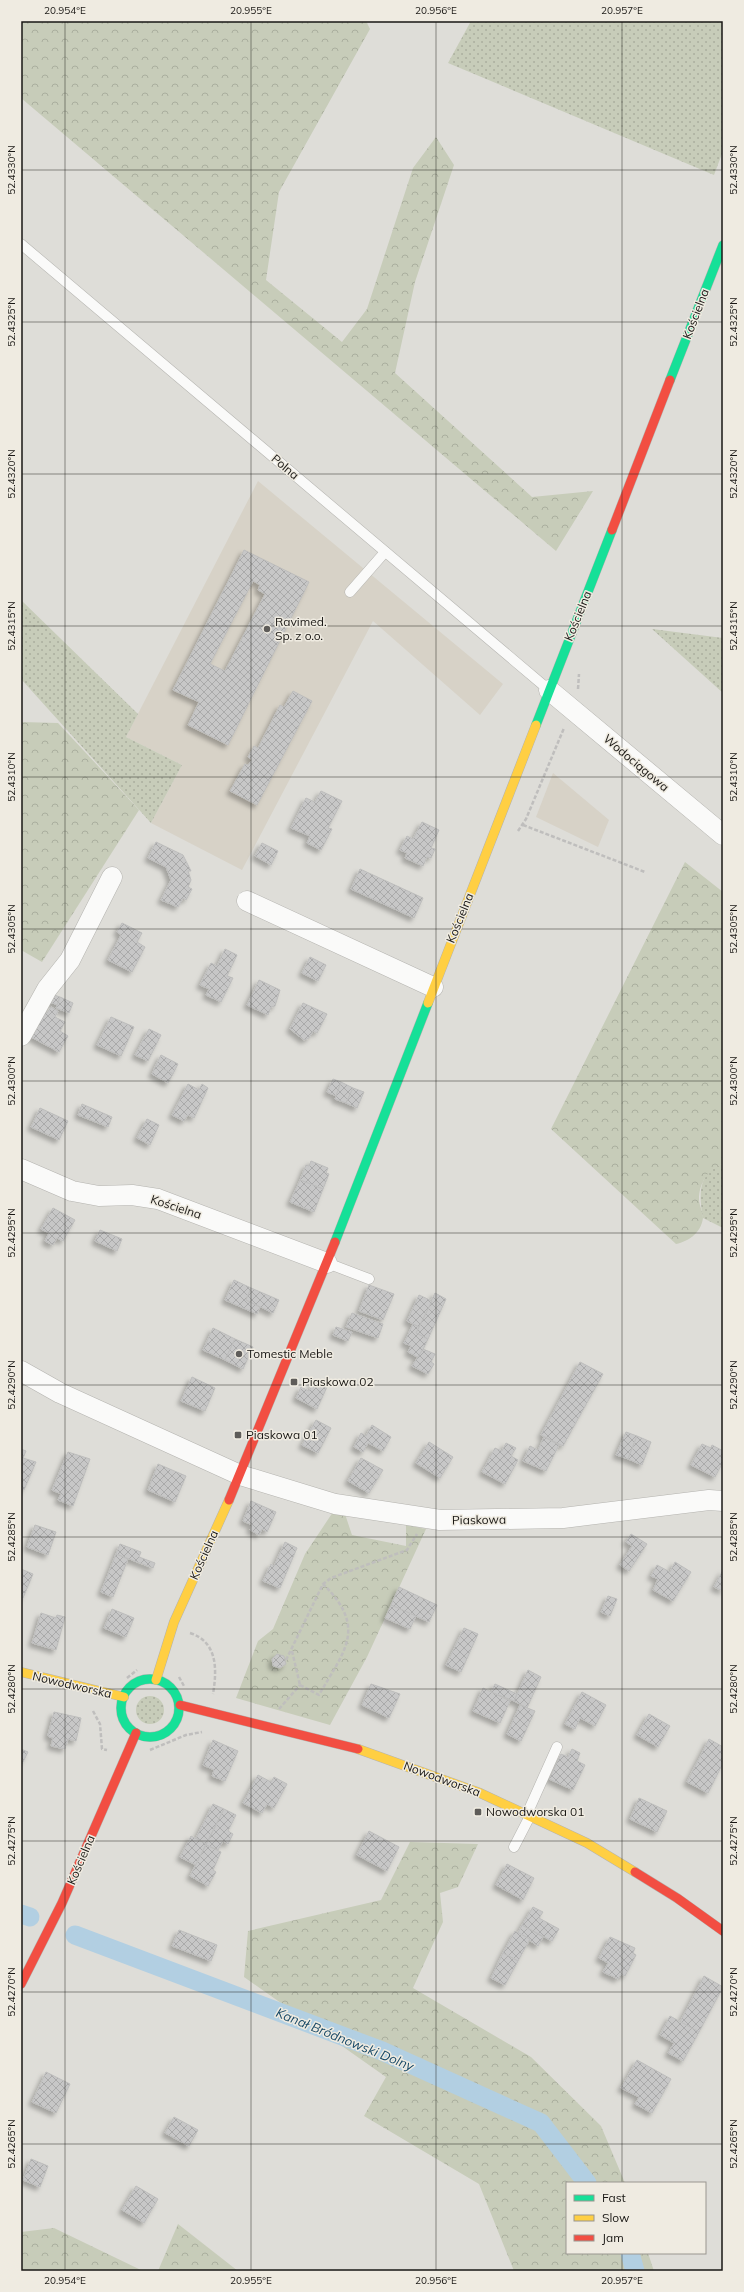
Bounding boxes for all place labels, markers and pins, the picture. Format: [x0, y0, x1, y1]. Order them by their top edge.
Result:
place label: Ravimed. Sp. z o.o. [275, 614, 327, 643]
marker: Ravimed. Sp. z o.o. [262, 624, 272, 634]
place label: Tomestic Meble [247, 1346, 333, 1361]
marker: Tomestic Meble [234, 1349, 244, 1359]
place label: Piaskowa 02 [302, 1374, 374, 1389]
marker: Piaskowa 02 [289, 1377, 299, 1387]
place label: Piaskowa 01 [246, 1427, 318, 1442]
marker: Piaskowa 01 [233, 1430, 243, 1440]
place label: Nowodworska 01 [486, 1804, 584, 1819]
marker: Nowodworska 01 [473, 1807, 483, 1817]

